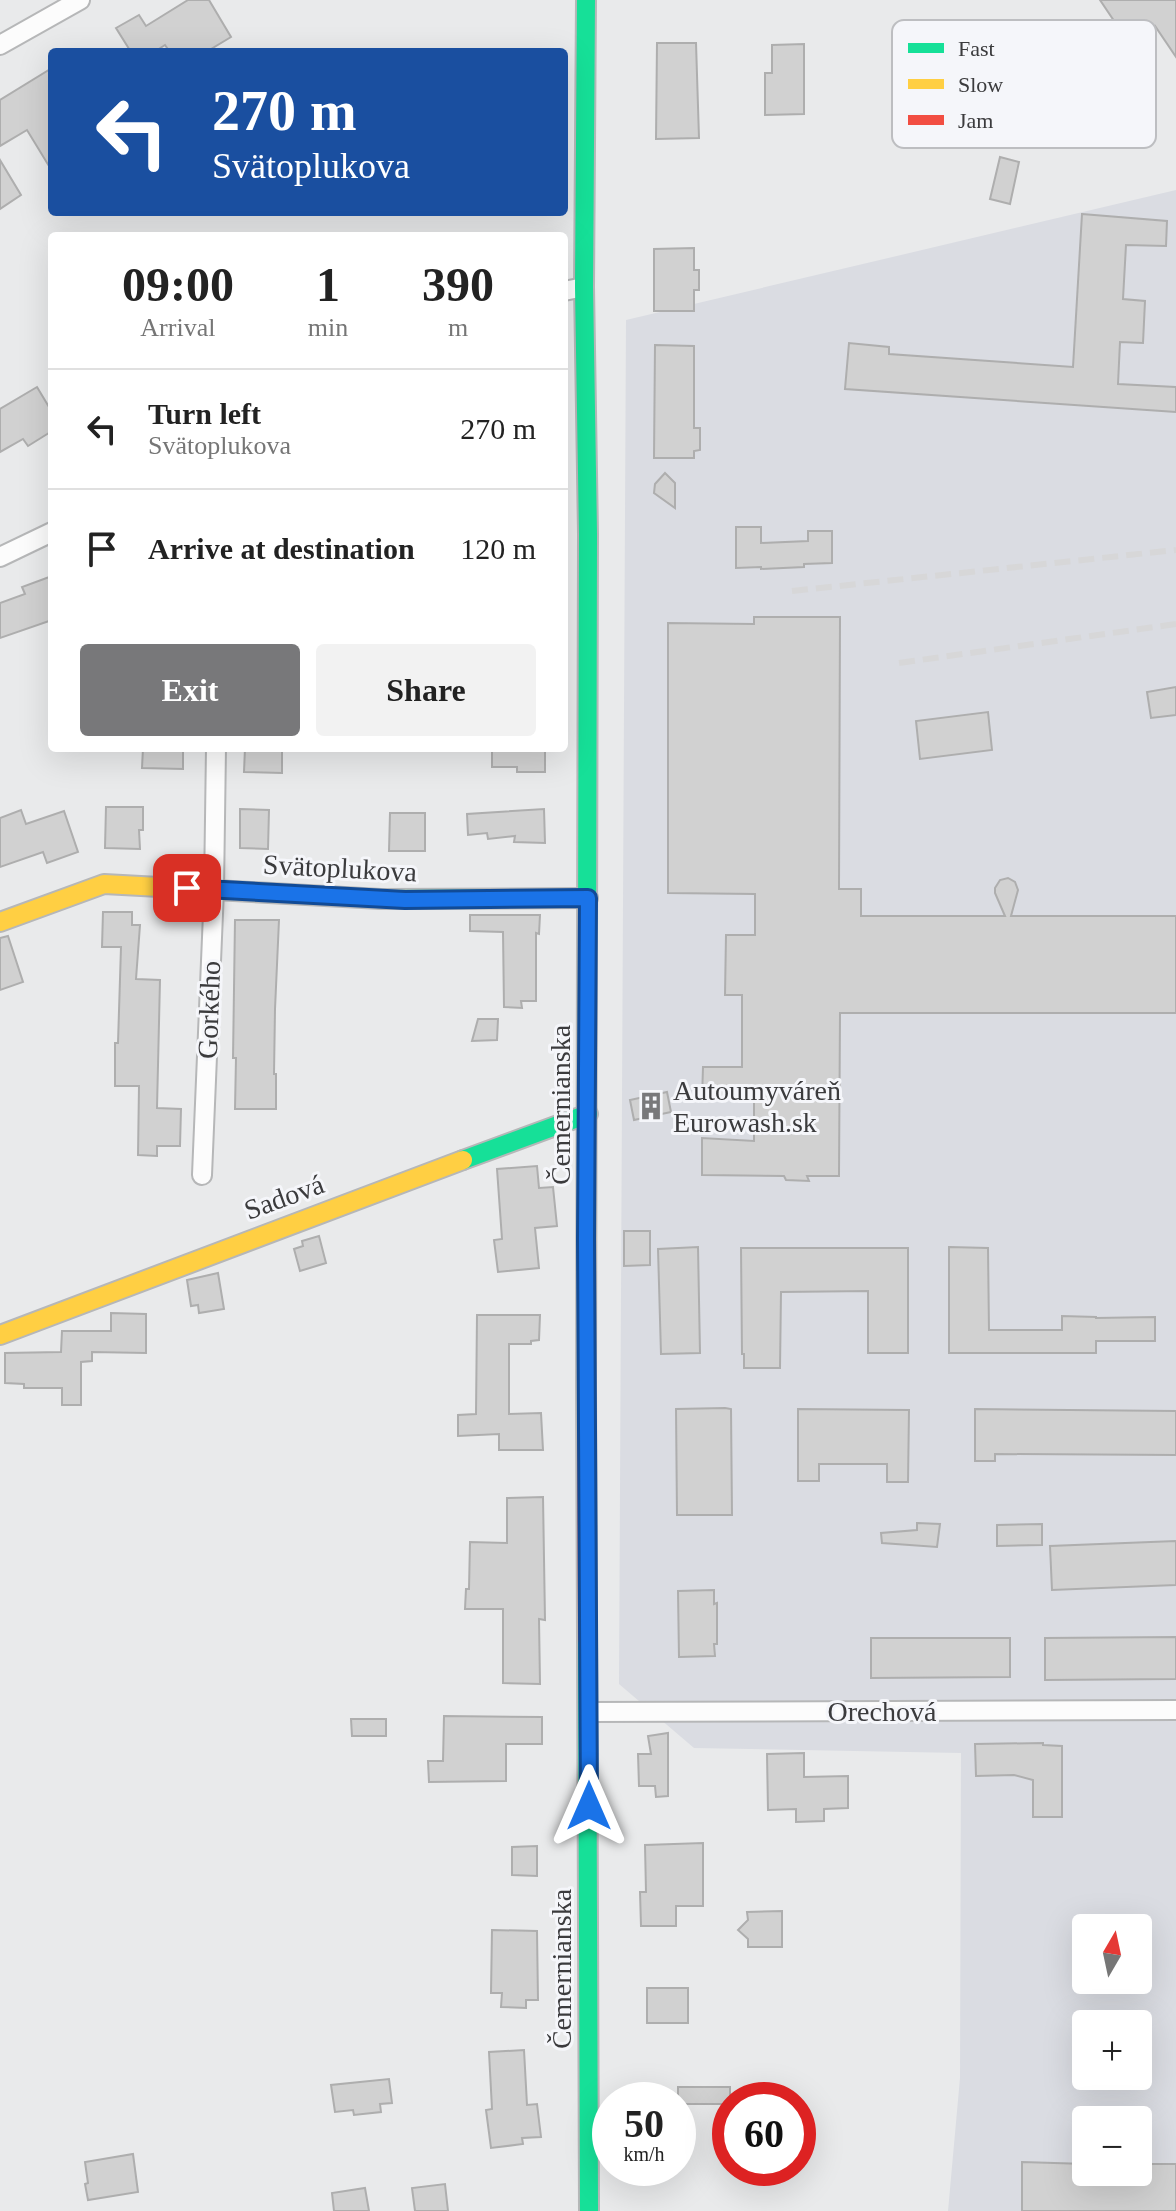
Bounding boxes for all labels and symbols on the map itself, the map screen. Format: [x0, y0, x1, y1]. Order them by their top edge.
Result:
legend [892, 20, 1156, 148]
text: Fast [958, 36, 995, 61]
text: Slow [958, 72, 1003, 97]
text: Jam [958, 108, 993, 133]
street label: Svätoplukova [262, 848, 418, 888]
pin [153, 854, 221, 922]
street label: Gorkého [192, 960, 226, 1060]
street label: Čemernianska [545, 1024, 576, 1185]
place label: Autoumyváreň Eurowash.sk [673, 1075, 841, 1138]
building icon: Autoumyváreň Eurowash.sk [636, 1091, 666, 1121]
street label: Sadová [240, 1168, 329, 1226]
street label: Orechová [828, 1696, 937, 1727]
position arrow [547, 1764, 631, 1848]
street label: Čemernianska [546, 1888, 577, 2049]
north arrow [1072, 1914, 1152, 1994]
speed limit sign: 60 [712, 2082, 816, 2186]

